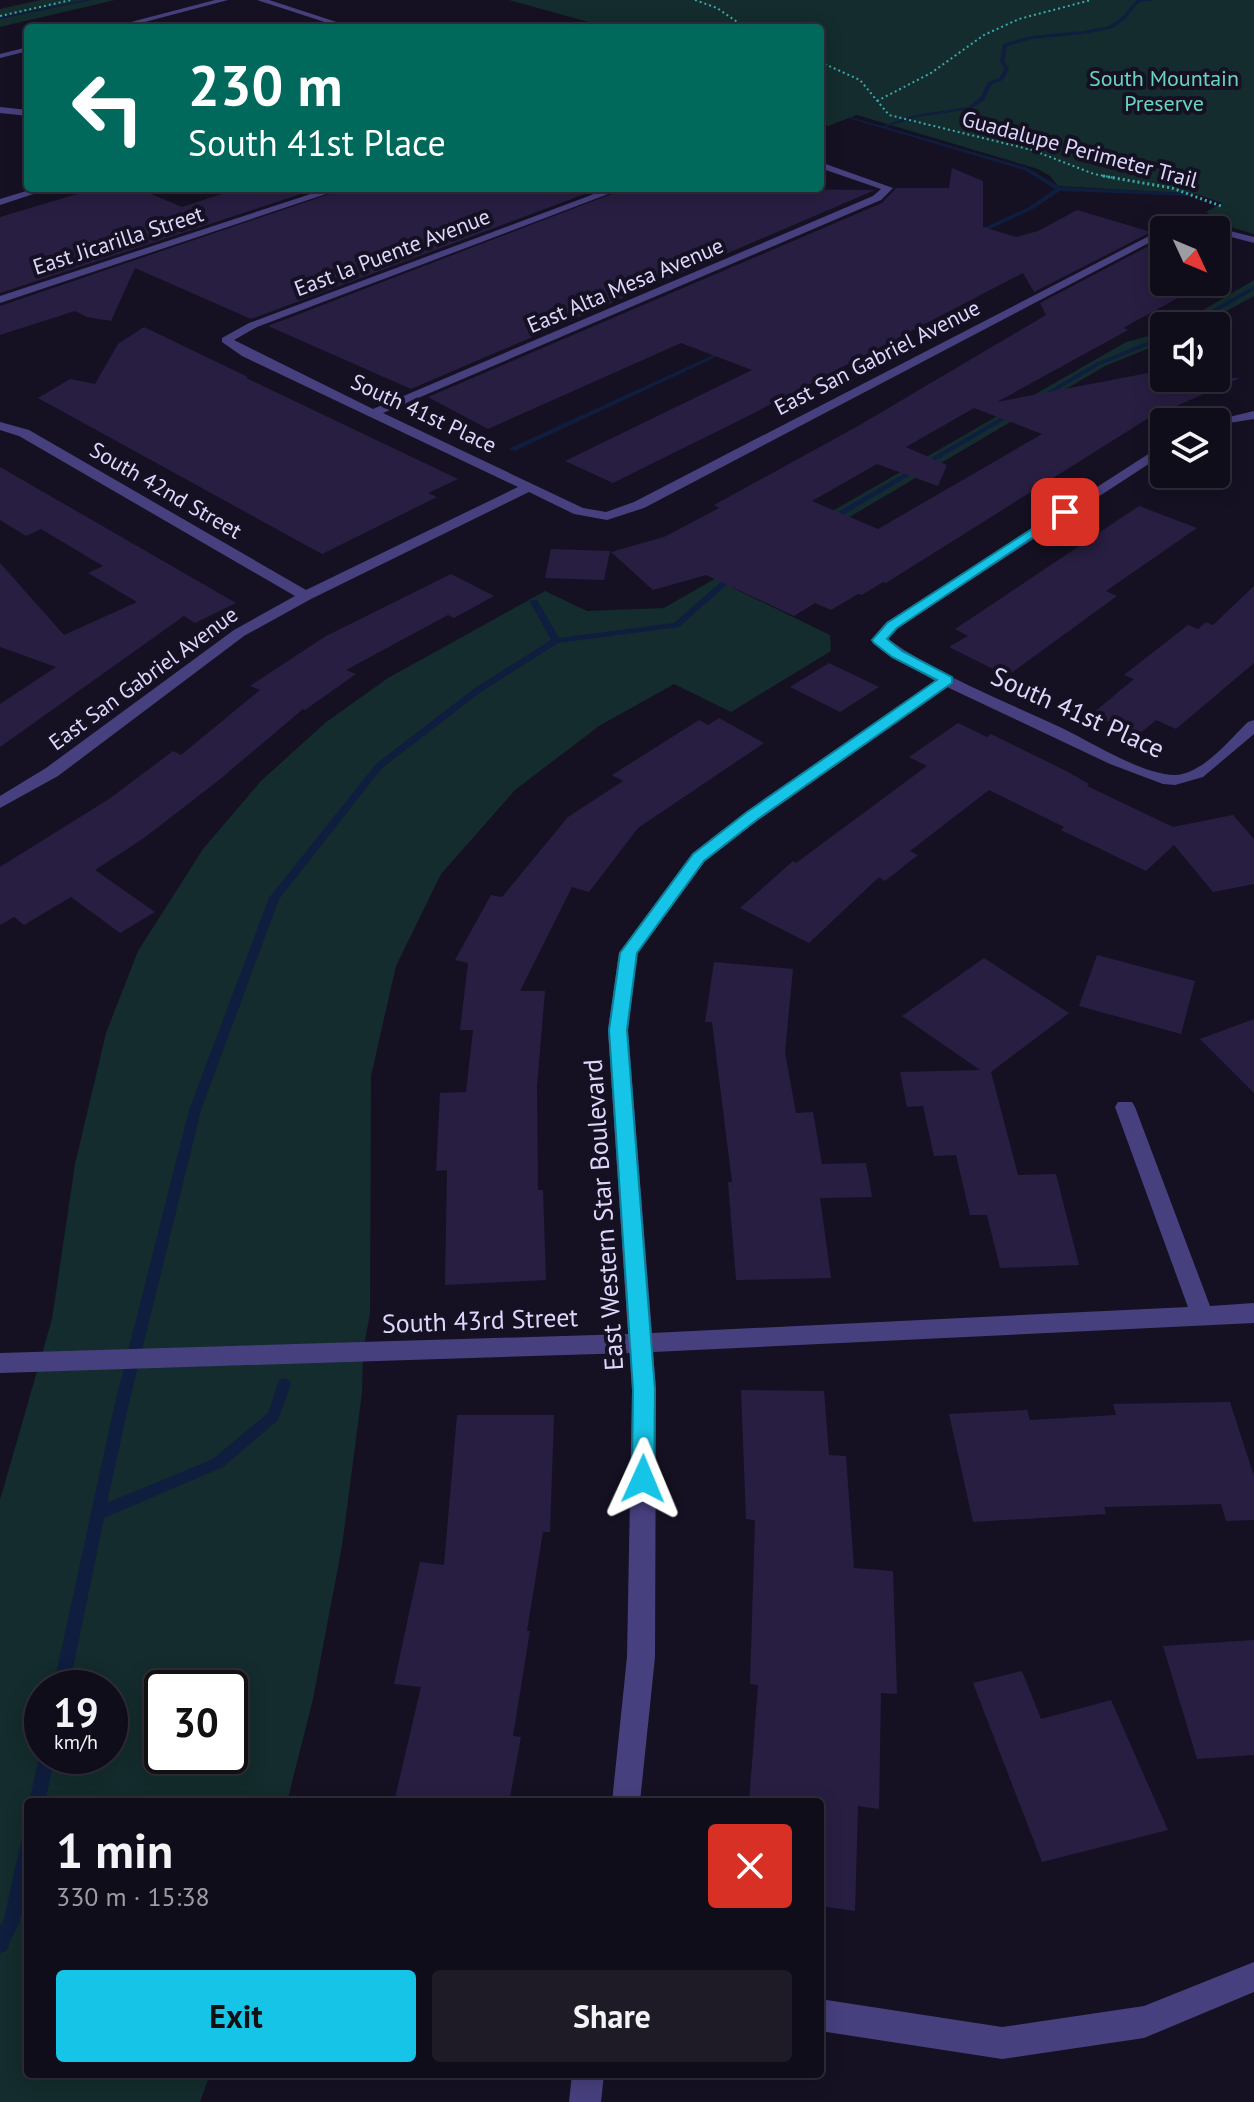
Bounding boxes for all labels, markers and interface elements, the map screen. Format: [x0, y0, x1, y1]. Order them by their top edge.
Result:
text: 230 m [188, 49, 343, 121]
icon: left [56, 56, 160, 160]
park label: South Mountain Preserve [1089, 64, 1239, 117]
street label: Guadalupe Perimeter Trail [959, 104, 1202, 194]
text: South 41st Place [188, 119, 446, 166]
street label: East Jicarilla Street [29, 199, 207, 281]
street label: East la Puente Avenue [290, 202, 494, 302]
north arrow [1150, 216, 1230, 296]
map controls [1150, 216, 1230, 488]
street label: East Alta Mesa Avenue [523, 231, 727, 339]
street label: East San Gabriel Avenue [770, 293, 984, 421]
button: sound [1150, 312, 1230, 392]
street label: South 41st Place [347, 367, 501, 459]
button: layers [1150, 408, 1230, 488]
street label: South 42nd Street [85, 435, 247, 545]
pin [1031, 478, 1099, 546]
icon: arrive [1043, 490, 1087, 534]
street label: East San Gabriel Avenue [43, 600, 243, 756]
street label: South 41st Place [986, 659, 1170, 765]
street label: East Western Star Boulevard [576, 1058, 630, 1372]
street label: South 43rd Street [381, 1300, 579, 1340]
position arrow [601, 1437, 685, 1521]
speed limit sign: 30 [144, 1670, 248, 1774]
text: 19 [53, 1686, 99, 1738]
text: km/h [54, 1729, 98, 1755]
text: 1 min [56, 1819, 173, 1881]
button: close [708, 1824, 792, 1908]
text: 330 m · 15:38 [56, 1880, 210, 1913]
button: Exit [56, 1970, 416, 2062]
button: Share [432, 1970, 792, 2062]

